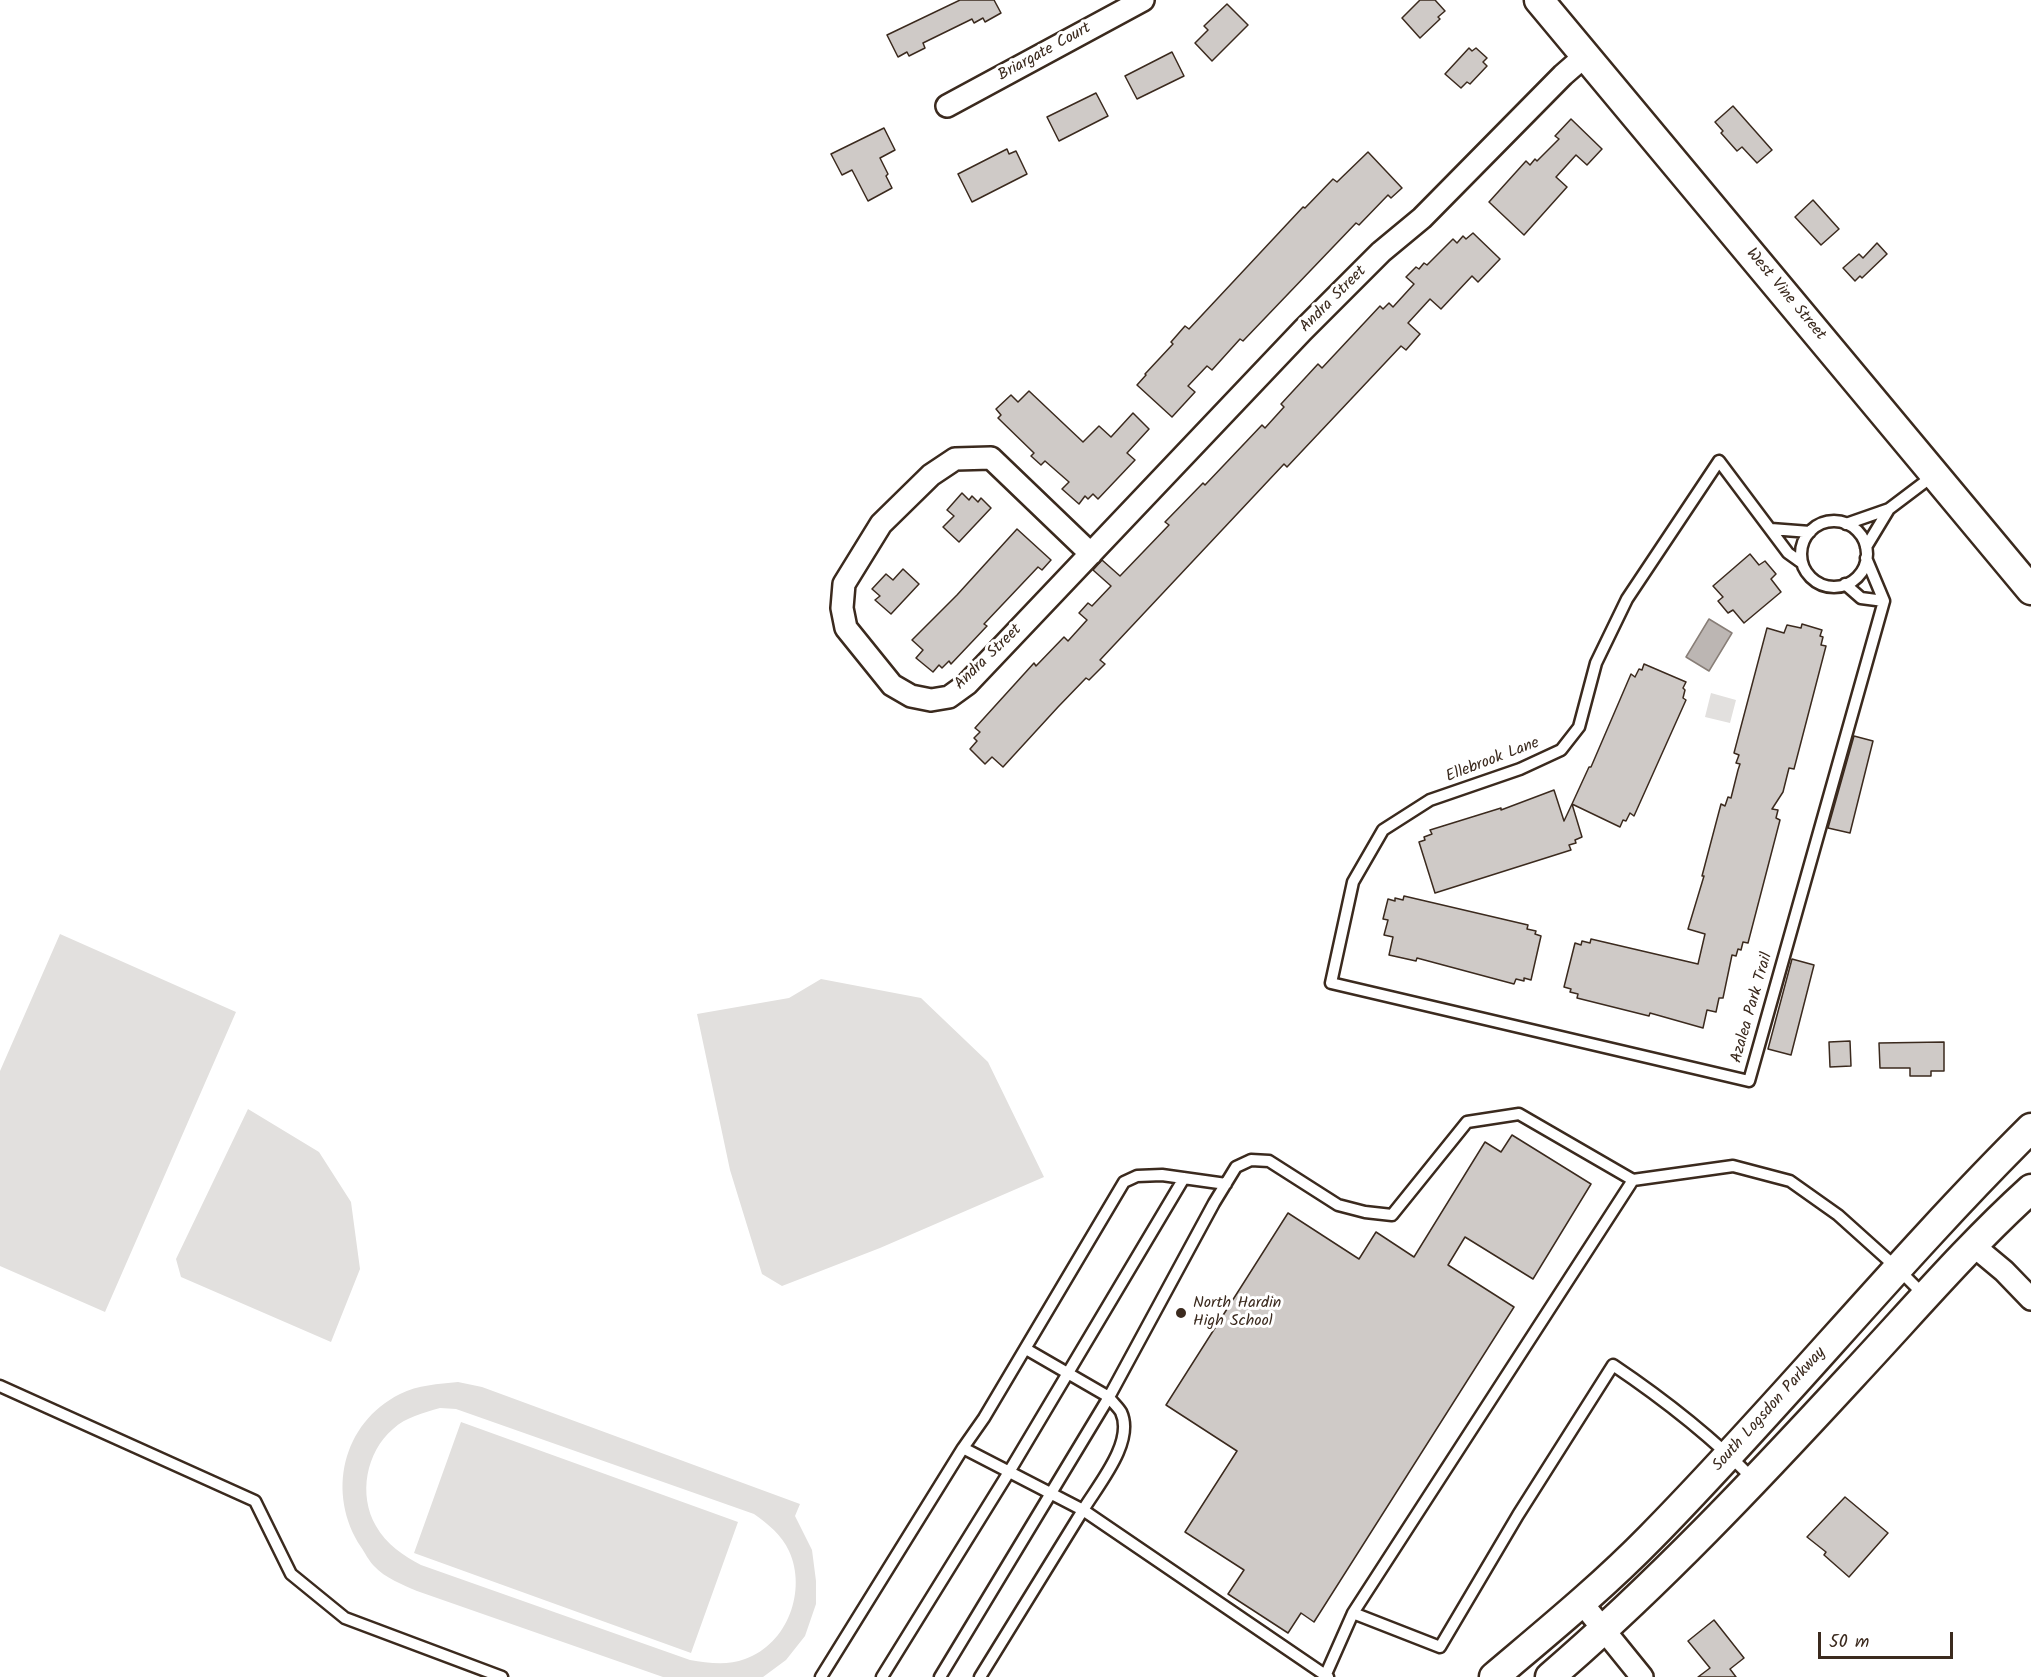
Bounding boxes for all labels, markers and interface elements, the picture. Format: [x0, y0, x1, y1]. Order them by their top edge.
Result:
street label: Briargate Court [995, 20, 1095, 86]
street label: West Vine Street [1741, 245, 1829, 345]
street label: Andra Street [1297, 263, 1371, 337]
street label: Andra Street [951, 621, 1027, 695]
street label: Ellebrook Lane [1444, 734, 1542, 788]
street label: Azalea Park Trail [1728, 951, 1778, 1065]
place label: North Hardin High School [1193, 1294, 1281, 1332]
marker: North Hardin High School [1174, 1306, 1188, 1320]
street label: South Logsdon Parkway [1709, 1344, 1831, 1476]
scale bar [1821, 1620, 1956, 1658]
text: 50 m [1829, 1628, 1869, 1657]

